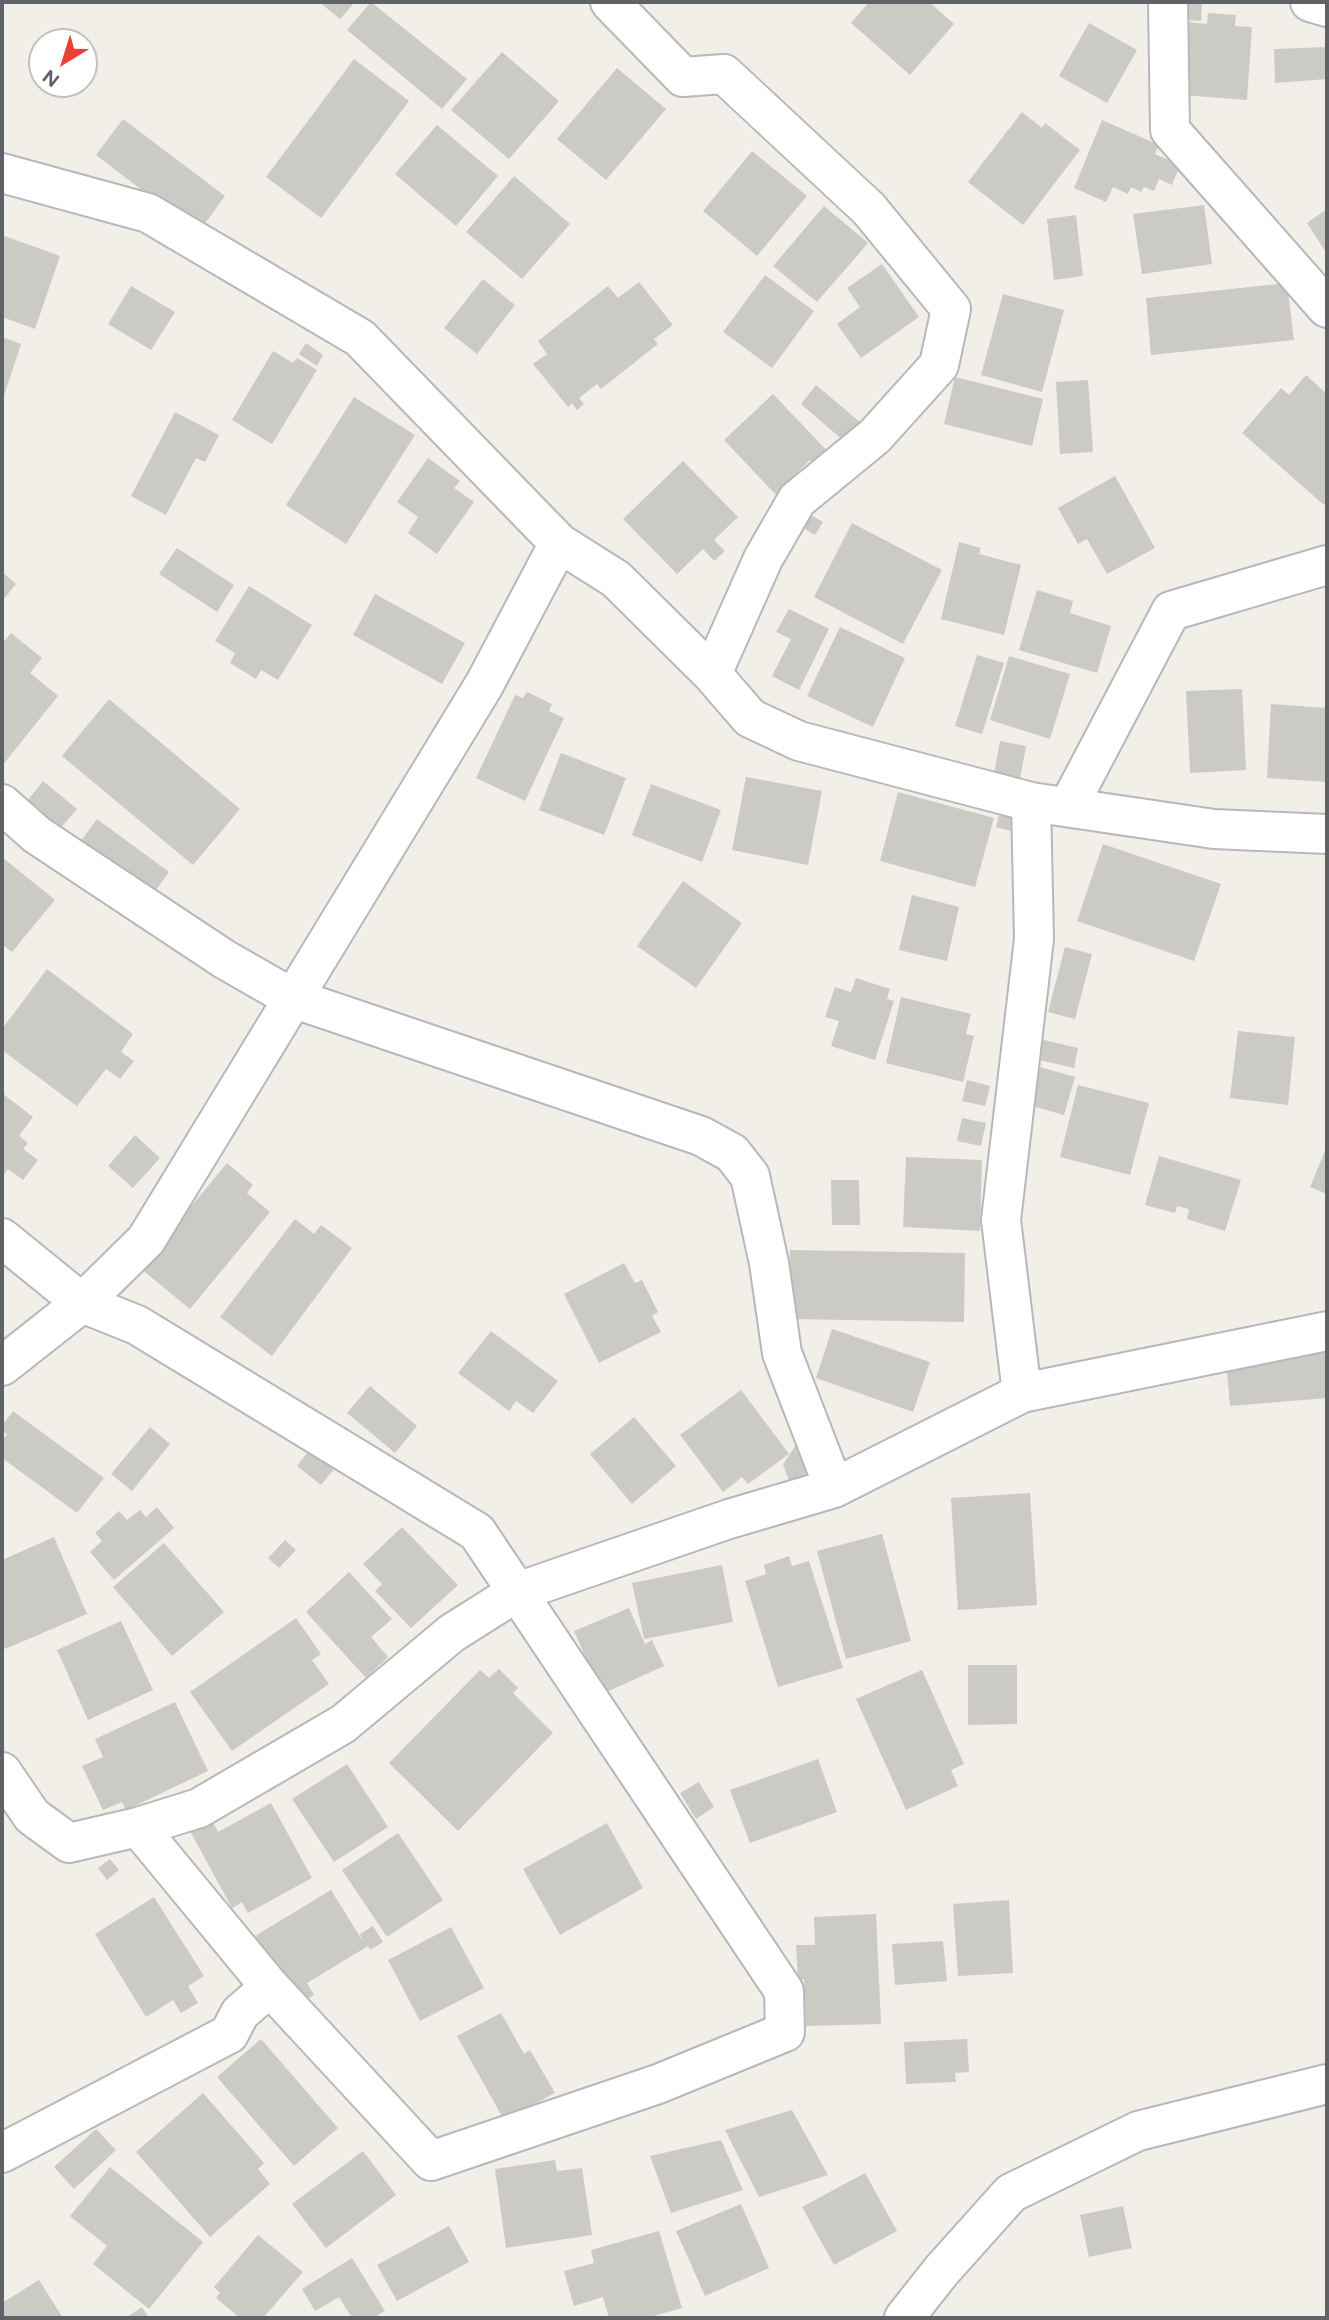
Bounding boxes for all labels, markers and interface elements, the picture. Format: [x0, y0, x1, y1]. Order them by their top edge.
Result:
north arrow [28, 28, 98, 98]
text: N [38, 65, 64, 92]

